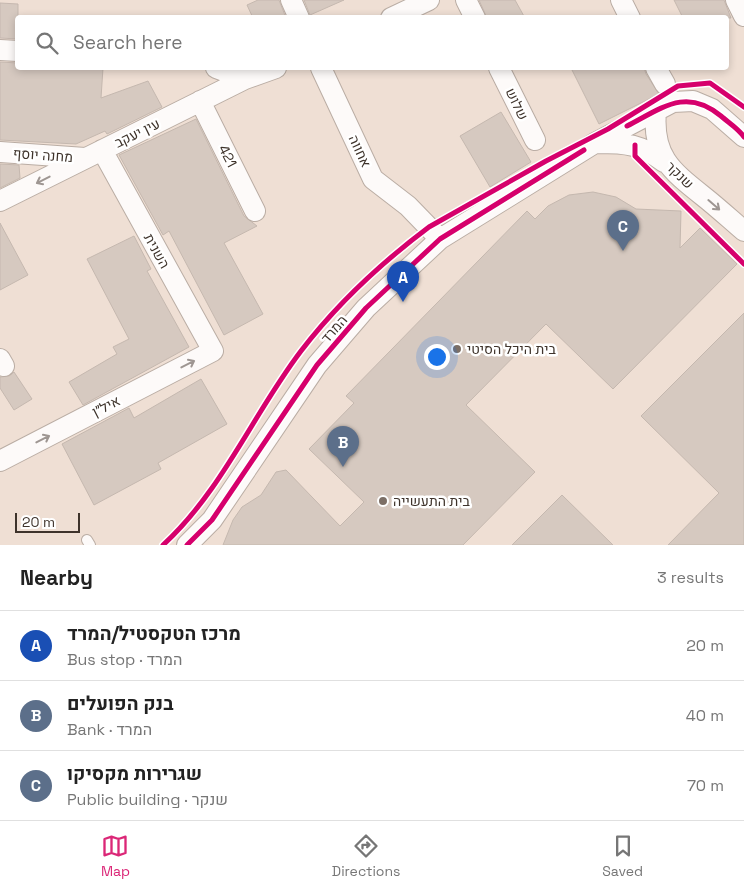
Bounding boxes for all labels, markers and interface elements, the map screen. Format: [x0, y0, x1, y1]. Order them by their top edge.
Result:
search box [15, 15, 729, 70]
icon: search [33, 29, 61, 57]
text: Search here [73, 30, 183, 55]
street label: שלוש [502, 85, 532, 123]
street label: עין יעקב [111, 114, 163, 152]
street label: אחווה [345, 132, 375, 170]
street label: 421 [215, 142, 241, 170]
street label: מחנה יוסף [13, 144, 73, 166]
street label: שנקר [662, 157, 698, 193]
one-way arrow [35, 175, 50, 185]
one-way arrow [707, 199, 720, 210]
pin: C [607, 210, 639, 251]
street label: השנית [140, 230, 174, 272]
pin: A [387, 261, 419, 302]
street label: המרד [317, 311, 351, 347]
place label: בית היכל הסיטי [467, 340, 557, 358]
marker: בית היכל הסיטי [451, 343, 463, 355]
your location [424, 344, 450, 370]
one-way arrow [180, 359, 195, 368]
street label: איל״ן [89, 391, 123, 421]
pin: B [327, 426, 359, 467]
one-way arrow [36, 434, 51, 444]
place label: בית התעשייה [393, 492, 470, 510]
marker: בית התעשייה [377, 495, 389, 507]
scale bar [15, 510, 80, 533]
text: 20 m [22, 513, 55, 531]
text: Nearby [20, 564, 93, 591]
text: 3 results [657, 567, 724, 588]
text: מרכז הטקסטיל/המרד [67, 621, 241, 646]
text: A [31, 635, 41, 656]
text: 20 m [686, 635, 724, 656]
text: Bus stop · המרד [67, 649, 182, 670]
text: בנק הפועלים [67, 691, 173, 716]
text: B [31, 705, 41, 726]
text: 40 m [686, 705, 724, 726]
text: Bank · המרד [67, 719, 152, 740]
text: שגרירות מקסיקו [67, 761, 202, 786]
text: C [31, 775, 41, 796]
text: 70 m [687, 775, 724, 796]
text: Public building · שנקר [67, 789, 228, 810]
tab: Map [101, 832, 130, 880]
tab: Directions [332, 832, 400, 880]
tab: Saved [602, 832, 643, 880]

